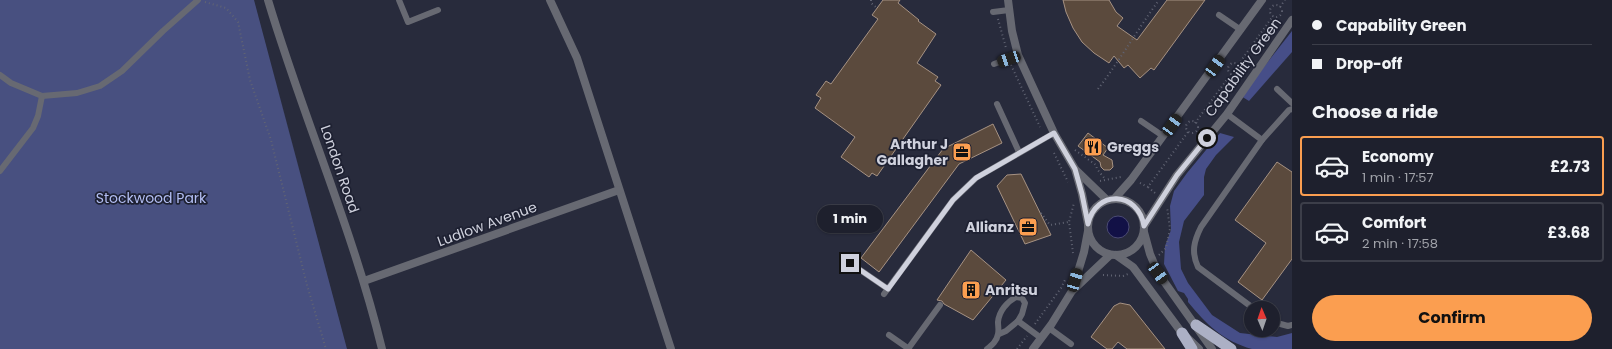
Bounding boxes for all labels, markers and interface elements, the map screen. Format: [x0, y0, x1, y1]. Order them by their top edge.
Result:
street label: Capability Green [1200, 13, 1286, 121]
text: Capability Green [1336, 15, 1467, 36]
car [996, 50, 1022, 68]
car [1203, 53, 1227, 79]
text: Drop-off [1336, 53, 1402, 74]
text: Choose a ride [1312, 99, 1438, 124]
car [1160, 112, 1184, 138]
street label: London Road [316, 122, 364, 216]
route start [1198, 129, 1216, 147]
place label: Arthur J Gallagher [877, 134, 948, 170]
restaurant icon: Greggs [1082, 136, 1104, 158]
place label: Greggs [1107, 137, 1159, 157]
office icon: Arthur J Gallagher [951, 141, 973, 163]
text: Economy [1362, 146, 1434, 167]
icon: car [1314, 148, 1350, 184]
text: £2.73 [1550, 156, 1590, 177]
text: 1 min · 17:57 [1362, 168, 1434, 187]
park label: Stockwood Park [96, 188, 207, 208]
street label: Ludlow Avenue [434, 197, 540, 251]
callout: 1 min [817, 205, 883, 233]
text: 1 min [833, 209, 867, 228]
text: Comfort [1362, 212, 1426, 233]
icon: car [1314, 214, 1350, 250]
office icon: Allianz [1017, 216, 1039, 238]
place label: Allianz [965, 217, 1014, 237]
text: £3.68 [1547, 222, 1590, 243]
text: 2 min · 17:58 [1362, 234, 1438, 253]
route end [841, 254, 859, 272]
car [1146, 260, 1170, 286]
car [1066, 267, 1084, 293]
building icon: Anritsu [960, 279, 982, 301]
place label: Anritsu [985, 280, 1038, 300]
button: Confirm [1312, 295, 1592, 341]
north arrow [1244, 301, 1280, 337]
map controls [1244, 301, 1280, 337]

